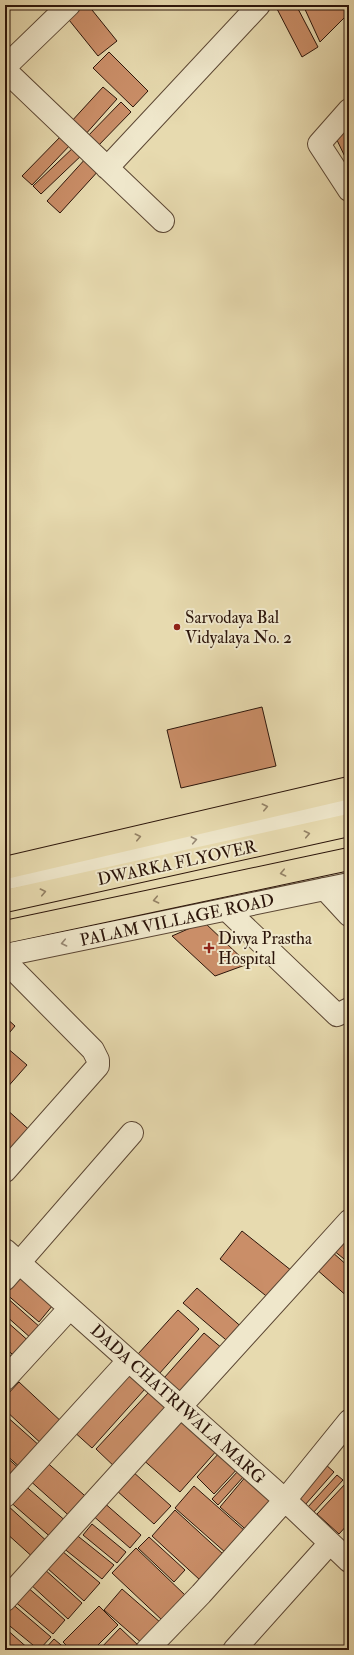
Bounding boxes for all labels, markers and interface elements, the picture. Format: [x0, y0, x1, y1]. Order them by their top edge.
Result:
place label: Sarvodaya Bal Vidyalaya No. 2 [185, 607, 292, 649]
marker: Sarvodaya Bal Vidyalaya No. 2 [172, 622, 182, 632]
one-way arrow [262, 804, 268, 812]
one-way arrow [304, 831, 310, 839]
one-way arrow [135, 833, 142, 841]
street label: DWARKA FLYOVER [95, 836, 259, 890]
one-way arrow [191, 837, 197, 845]
one-way arrow [280, 869, 287, 877]
one-way arrow [40, 889, 46, 897]
street label: PALAM VILLAGE ROAD [78, 889, 276, 951]
one-way arrow [153, 895, 159, 903]
place label: Divya Prastha Hospital [218, 928, 313, 970]
one-way arrow [61, 939, 67, 947]
marker: Divya Prastha Hospital [203, 942, 215, 954]
street label: DADA CHATRIWALA MARG [86, 1320, 270, 1488]

